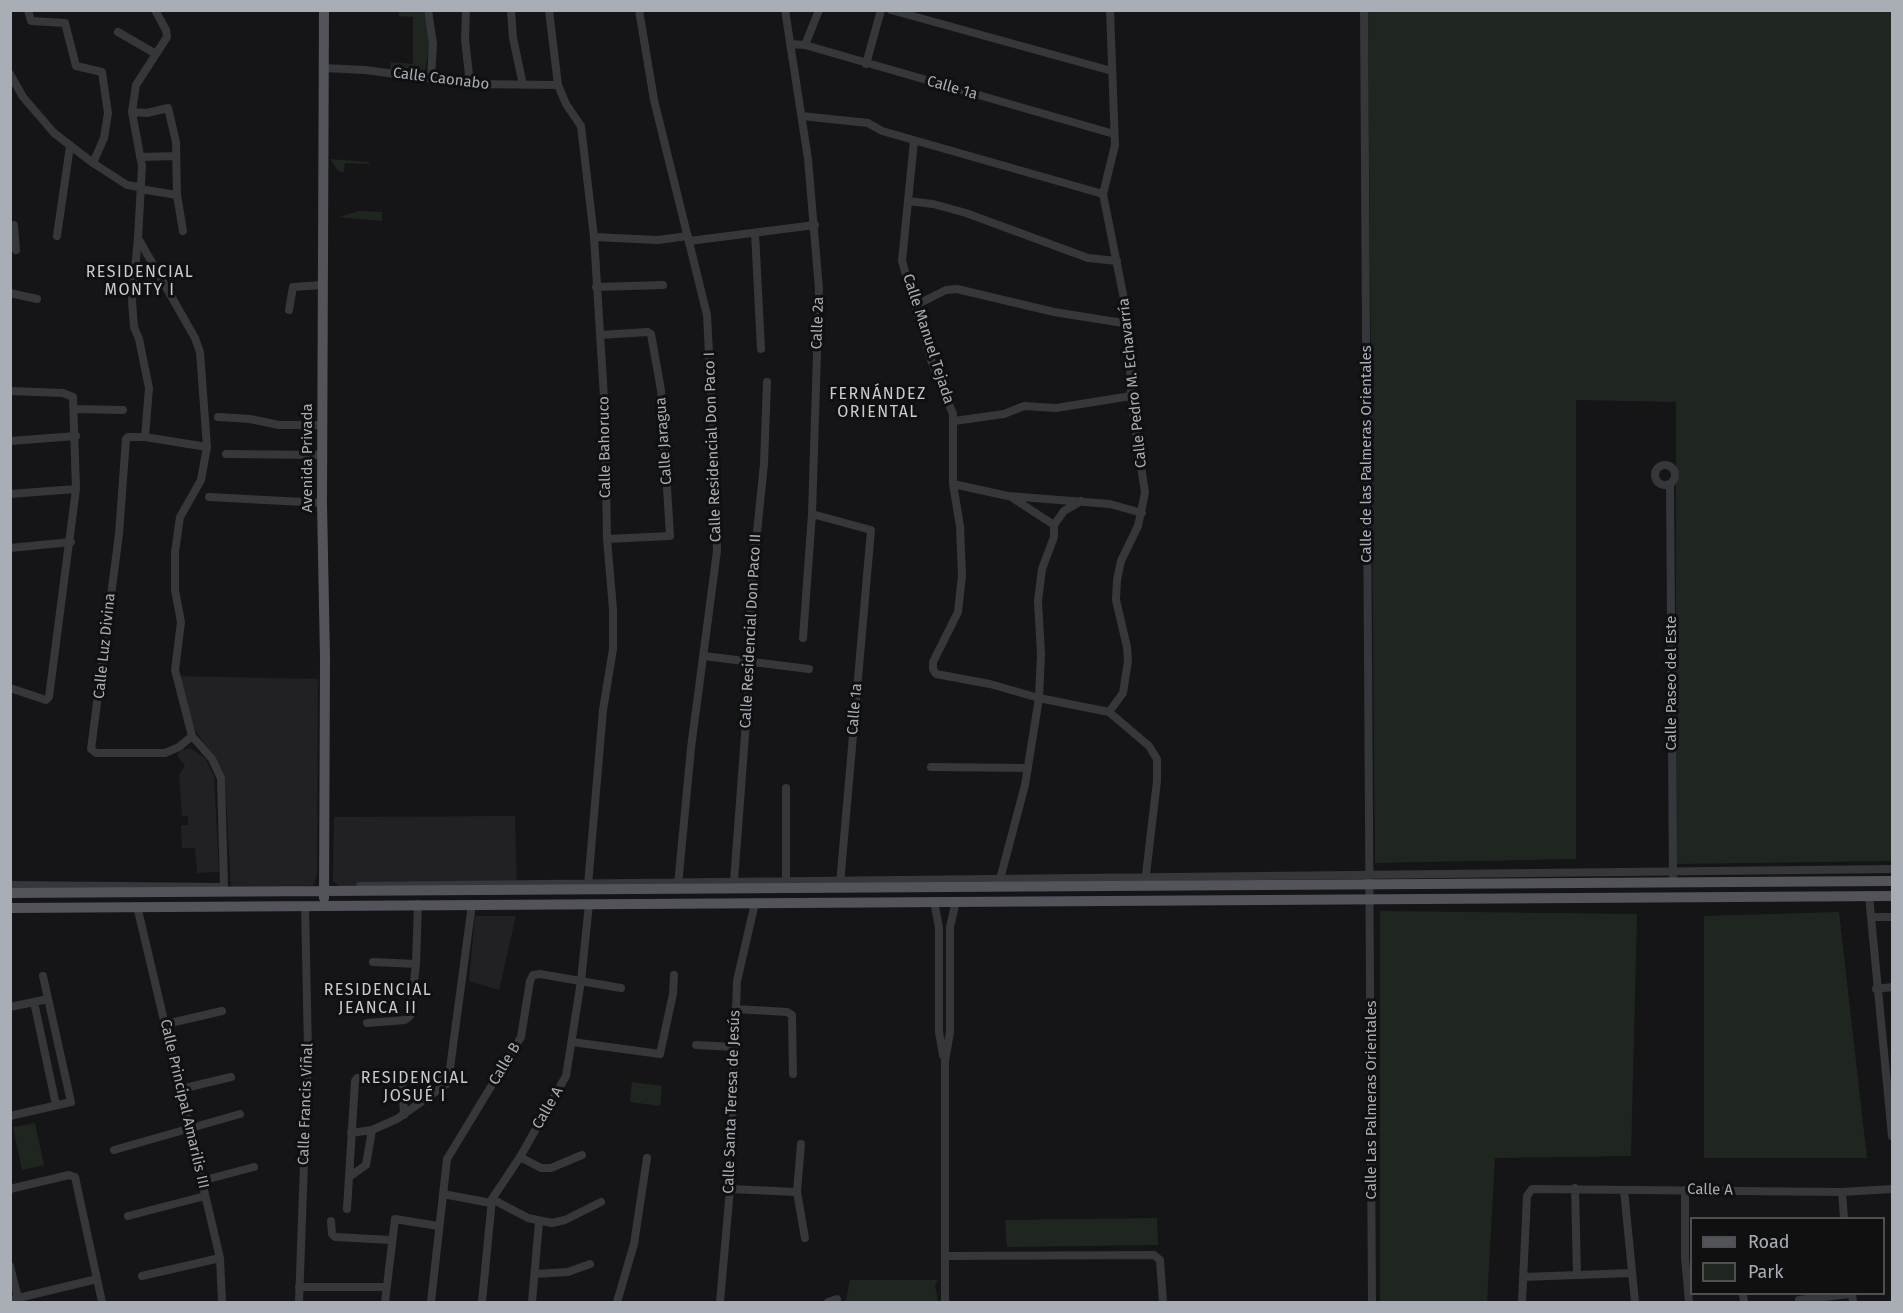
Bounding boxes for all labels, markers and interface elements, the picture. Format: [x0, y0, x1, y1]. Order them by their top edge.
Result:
street label: Calle Caonabo [392, 64, 490, 94]
street label: Calle 1a [925, 72, 979, 104]
district label: RESIDENCIAL MONTY I [86, 263, 194, 301]
street label: Calle Manuel Tejada [898, 272, 958, 406]
street label: Calle 2a [808, 296, 828, 350]
street label: Calle Pedro M. Echavarría [1115, 297, 1151, 469]
street label: Calle de las Palmeras Orientales [1358, 345, 1376, 563]
street label: Calle Residencial Don Paco I [701, 352, 725, 542]
district label: FERNÁNDEZ ORIENTAL [829, 385, 927, 423]
street label: Calle Bahoruco [595, 396, 615, 498]
street label: Calle Jaragua [652, 397, 676, 485]
street label: Avenida Privada [299, 403, 317, 513]
street label: Calle Residencial Don Paco II [737, 533, 765, 729]
street label: Calle Luz Divina [91, 592, 119, 700]
street label: Calle Paseo del Este [1663, 616, 1681, 750]
street label: Calle 1a [844, 682, 866, 736]
district label: RESIDENCIAL JEANCA II [324, 981, 432, 1019]
street label: Calle Las Palmeras Orientales [1363, 1000, 1381, 1200]
street label: Calle Santa Teresa de Jesús [720, 1010, 744, 1194]
street label: Calle Principal Amarilis III [156, 1017, 212, 1191]
street label: Calle B [485, 1040, 525, 1088]
street label: Calle Francis Viñal [295, 1043, 317, 1165]
district label: RESIDENCIAL JOSUÉ I [361, 1069, 469, 1107]
street label: Calle A [529, 1084, 567, 1132]
street label: Calle A [1687, 1181, 1733, 1199]
legend [1690, 1217, 1885, 1295]
text: Road [1748, 1231, 1790, 1253]
text: Park [1748, 1261, 1783, 1283]

